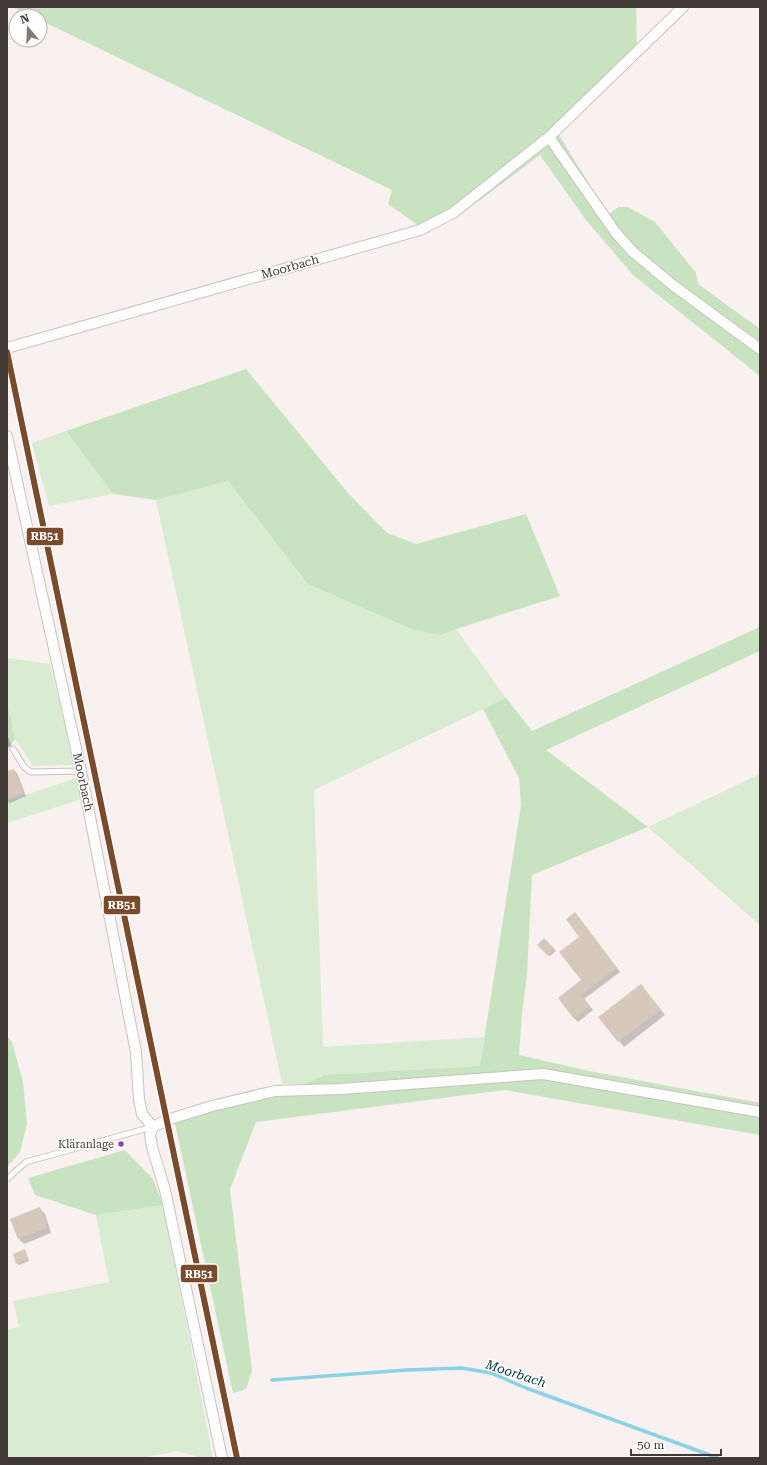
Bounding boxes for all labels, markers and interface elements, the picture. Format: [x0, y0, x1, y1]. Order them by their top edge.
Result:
north arrow [8, 8, 48, 48]
text: N [19, 11, 32, 27]
street label: Moorbach [259, 252, 321, 282]
line badge: RB51 [26, 527, 64, 546]
text: RB51 [31, 530, 59, 543]
street label: Moorbach [70, 751, 96, 813]
line badge: RB51 [103, 895, 141, 915]
text: RB51 [108, 899, 136, 912]
place label: Kläranlage [58, 1138, 114, 1151]
marker: Kläranlage [116, 1139, 126, 1149]
line badge: RB51 [180, 1264, 218, 1283]
text: RB51 [185, 1268, 213, 1281]
water label: Moorbach [483, 1356, 548, 1390]
scale bar [631, 1431, 721, 1457]
text: 50 m [637, 1438, 664, 1452]

